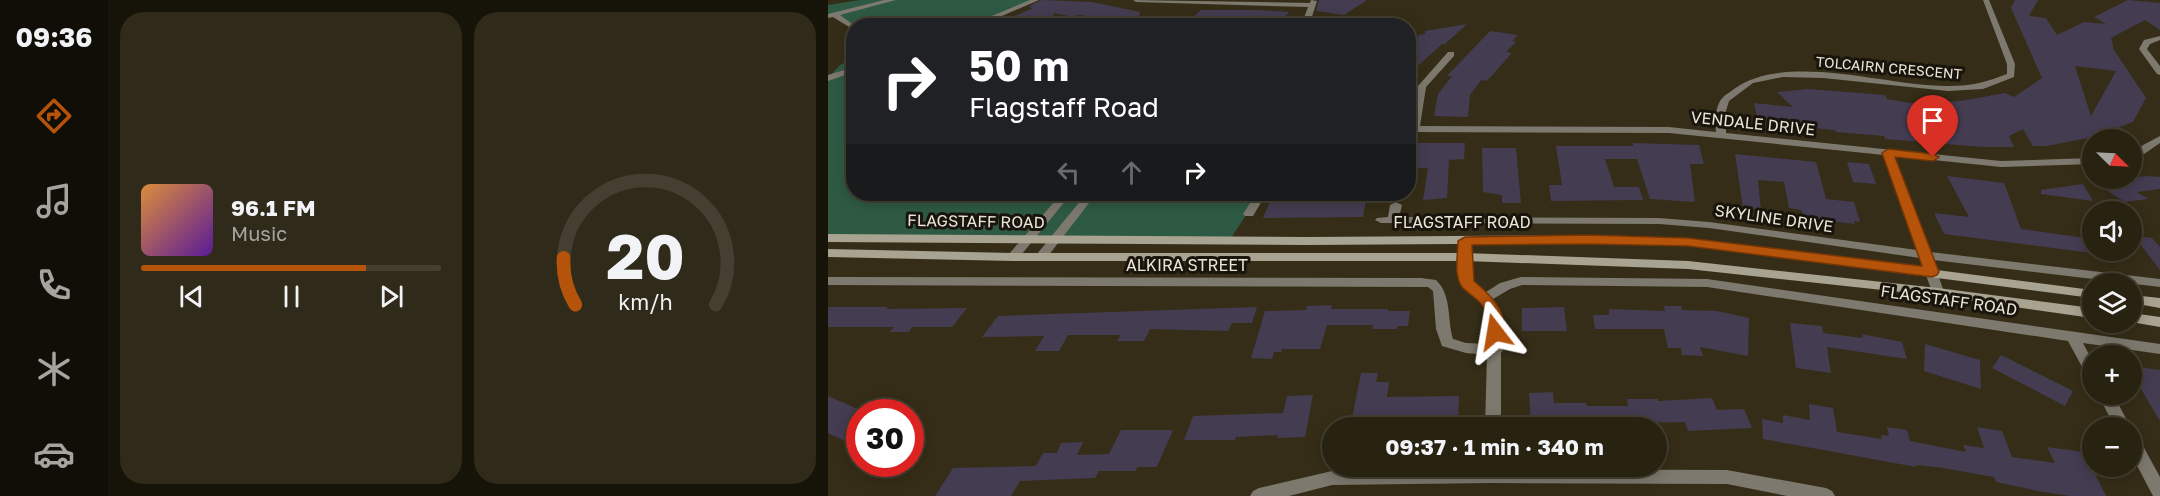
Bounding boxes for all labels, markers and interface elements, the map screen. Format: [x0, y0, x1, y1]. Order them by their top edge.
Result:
text: 09:36 [16, 21, 92, 53]
text: 50 m [969, 40, 1069, 90]
icon: right [870, 42, 948, 120]
street label: TOLCAIRN CRESCENT [1815, 53, 1963, 82]
text: Flagstaff Road [969, 91, 1159, 123]
icon: directions [33, 95, 75, 137]
pin [1907, 95, 1958, 157]
icon: arrive [1916, 104, 1949, 137]
street label: VENDALE DRIVE [1690, 107, 1816, 139]
north arrow [2082, 129, 2142, 189]
map controls [2082, 129, 2142, 477]
icon: left [1052, 156, 1085, 189]
icon: ahead [1115, 156, 1148, 189]
icon: right [1178, 156, 1211, 189]
icon: music [33, 180, 75, 222]
text: 96.1 FM [231, 194, 315, 221]
street label: SKYLINE DRIVE [1714, 200, 1834, 236]
button: sound [2082, 201, 2142, 261]
street label: FLAGSTAFF ROAD [907, 210, 1045, 232]
street label: FLAGSTAFF ROAD [1393, 212, 1531, 232]
text: 20 [606, 218, 684, 293]
text: Music [231, 221, 287, 245]
street label: ALKIRA STREET [1126, 255, 1248, 275]
icon: phone [33, 264, 75, 306]
button: layers [2082, 273, 2142, 333]
icon: previous [175, 280, 208, 313]
icon: pause [275, 280, 308, 313]
icon: next [375, 280, 408, 313]
street label: FLAGSTAFF ROAD [1879, 281, 2019, 319]
text: km/h [618, 289, 672, 315]
position arrow [1463, 300, 1527, 364]
button: + [2082, 345, 2142, 405]
icon: climate [33, 348, 75, 390]
speed limit sign: 30 [846, 399, 924, 477]
button: − [2082, 417, 2142, 477]
icon: car [33, 433, 75, 475]
text: 09:37 · 1 min · 340 m [1385, 433, 1604, 460]

